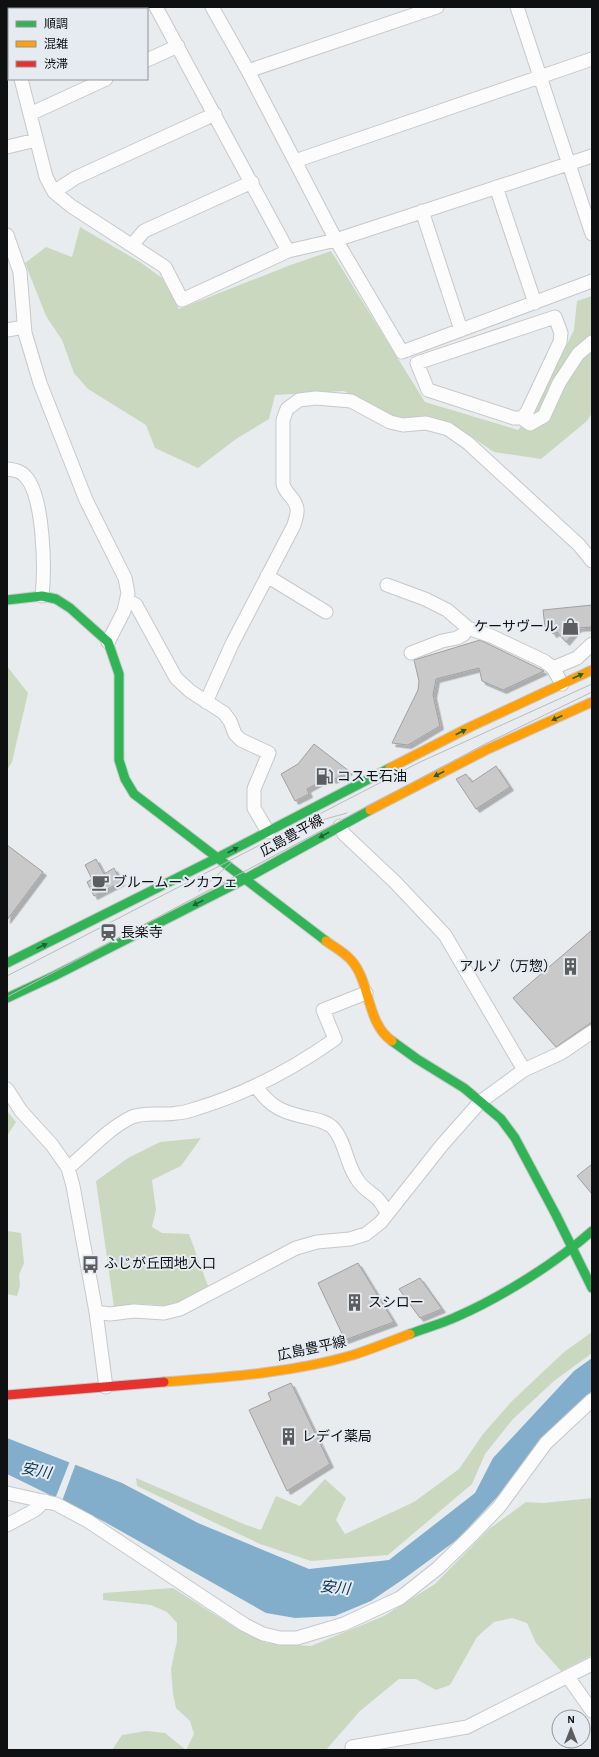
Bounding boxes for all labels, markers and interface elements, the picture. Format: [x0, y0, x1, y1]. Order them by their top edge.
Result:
legend [8, 8, 148, 80]
text: 順調 [44, 18, 68, 30]
text: 混雑 [44, 37, 68, 50]
text: 渋滞 [44, 58, 68, 70]
shop icon: ケーサヴール [561, 617, 581, 637]
place label: ケーサヴール [474, 619, 558, 634]
one-way arrow [572, 673, 584, 679]
one-way arrow [551, 715, 562, 721]
one-way arrow [455, 729, 466, 735]
fuel station icon: コスモ石油 [314, 767, 334, 787]
place label: コスモ石油 [337, 769, 407, 784]
one-way arrow [434, 771, 445, 777]
street label: 広島豊平線 [258, 812, 326, 859]
one-way arrow [318, 831, 330, 838]
one-way arrow [228, 847, 239, 853]
cafe icon: ブルームーンカフェ [90, 873, 110, 893]
place label: ブルームーンカフェ [113, 874, 238, 890]
one-way arrow [192, 900, 203, 906]
station icon: 長楽寺 [98, 923, 118, 943]
place label: 長楽寺 [121, 925, 163, 940]
one-way arrow [36, 943, 48, 949]
building icon: アルゾ（万惣） [560, 957, 580, 977]
place label: アルゾ（万惣） [459, 959, 557, 974]
bus stop icon: ふじが丘団地入口 [81, 1254, 101, 1274]
place label: ふじが丘団地入口 [104, 1256, 216, 1271]
building icon: スシロー [345, 1293, 365, 1313]
place label: スシロー [368, 1296, 424, 1310]
street label: 広島豊平線 [276, 1334, 348, 1363]
building icon: レデイ薬局 [279, 1427, 299, 1447]
place label: レデイ薬局 [302, 1429, 372, 1444]
water label: 安川 [20, 1460, 54, 1481]
water label: 安川 [319, 1578, 353, 1597]
north arrow [551, 1709, 591, 1749]
text: N [567, 1714, 575, 1725]

